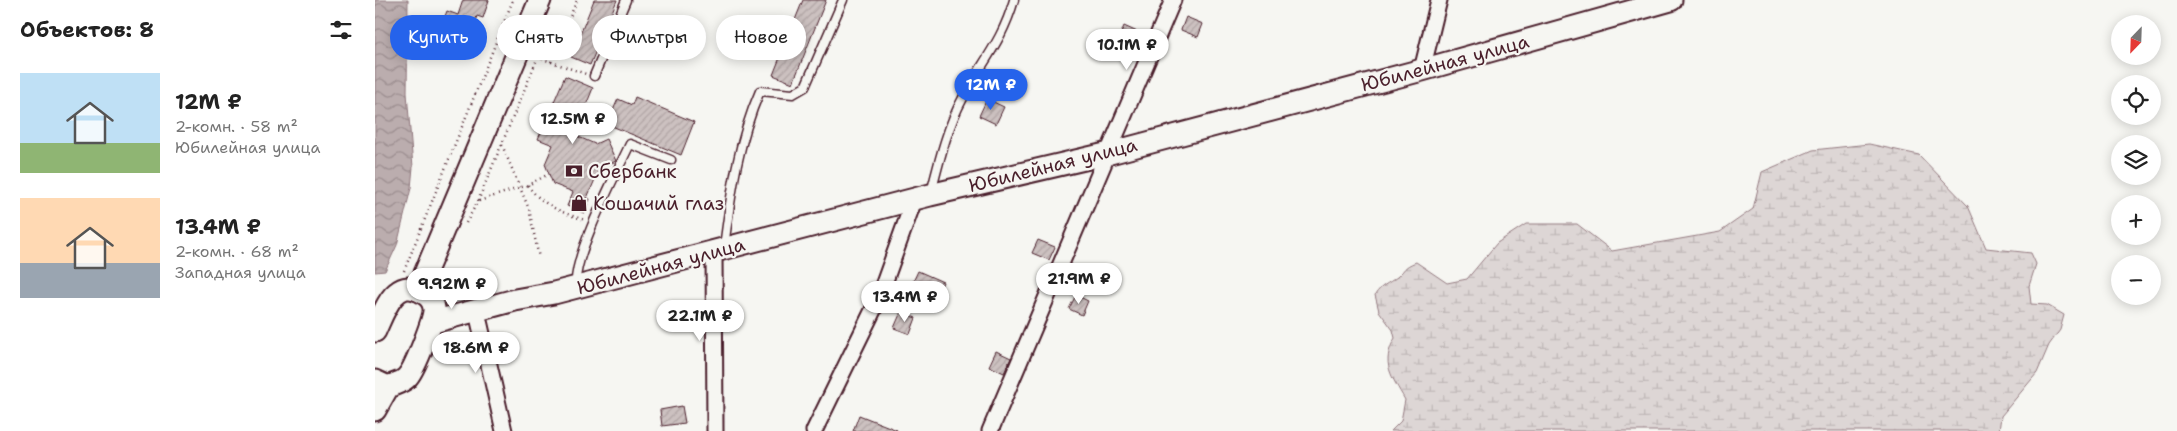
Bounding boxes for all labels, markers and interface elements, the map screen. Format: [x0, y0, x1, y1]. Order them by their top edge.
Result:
chip: Купить [390, 15, 487, 60]
chip: Снять [497, 15, 582, 60]
chip: Фильтры [592, 15, 706, 60]
chip: Новое [716, 15, 806, 60]
north arrow [2111, 15, 2161, 65]
map controls [2111, 15, 2161, 305]
text: Объектов: 8 [20, 16, 154, 44]
icon: filters [327, 16, 355, 44]
pin: 10.1M ₽ [1081, 28, 1173, 71]
street label: Юбилейная улица [1358, 29, 1532, 97]
text: 10.1M ₽ [1097, 34, 1157, 55]
pin: 12M ₽ [956, 68, 1026, 111]
text: 12M ₽ [965, 74, 1017, 95]
button: locate [2111, 75, 2161, 125]
text: 12M ₽ [175, 88, 242, 116]
icon: home [60, 93, 120, 153]
pin: 12.5M ₽ [527, 102, 619, 145]
text: 12.5M ₽ [540, 108, 606, 129]
text: 2-комн. · 58 m² [175, 116, 298, 137]
street label: Юбилейная улица [966, 132, 1140, 198]
button: layers [2111, 135, 2161, 185]
text: Юбилейная улица [175, 137, 320, 158]
place label: Сбербанк [588, 159, 677, 184]
bank icon: Сбербанк [564, 161, 584, 181]
place label: Кошачий глаз [593, 191, 724, 216]
shop icon: Кошачий глаз [569, 193, 589, 213]
button: + [2111, 195, 2161, 245]
text: 13.4M ₽ [175, 213, 261, 241]
icon: home [60, 218, 120, 278]
street label: Юбилейная улица [574, 232, 748, 300]
text: 2-комн. · 68 m² [175, 241, 299, 262]
button: − [2111, 255, 2161, 305]
text: Западная улица [175, 262, 306, 283]
pin: 21.9M ₽ [1033, 262, 1125, 305]
pin: 9.92M ₽ [406, 268, 498, 310]
text: 21.9M ₽ [1047, 268, 1111, 289]
text: 9.92M ₽ [418, 273, 486, 294]
pin: 13.4M ₽ [859, 280, 951, 323]
text: 13.4M ₽ [872, 286, 938, 307]
pin: 22.1M ₽ [654, 300, 746, 342]
text: 22.1M ₽ [667, 305, 733, 326]
pin: 18.6M ₽ [430, 332, 522, 374]
text: 18.6M ₽ [443, 337, 509, 358]

